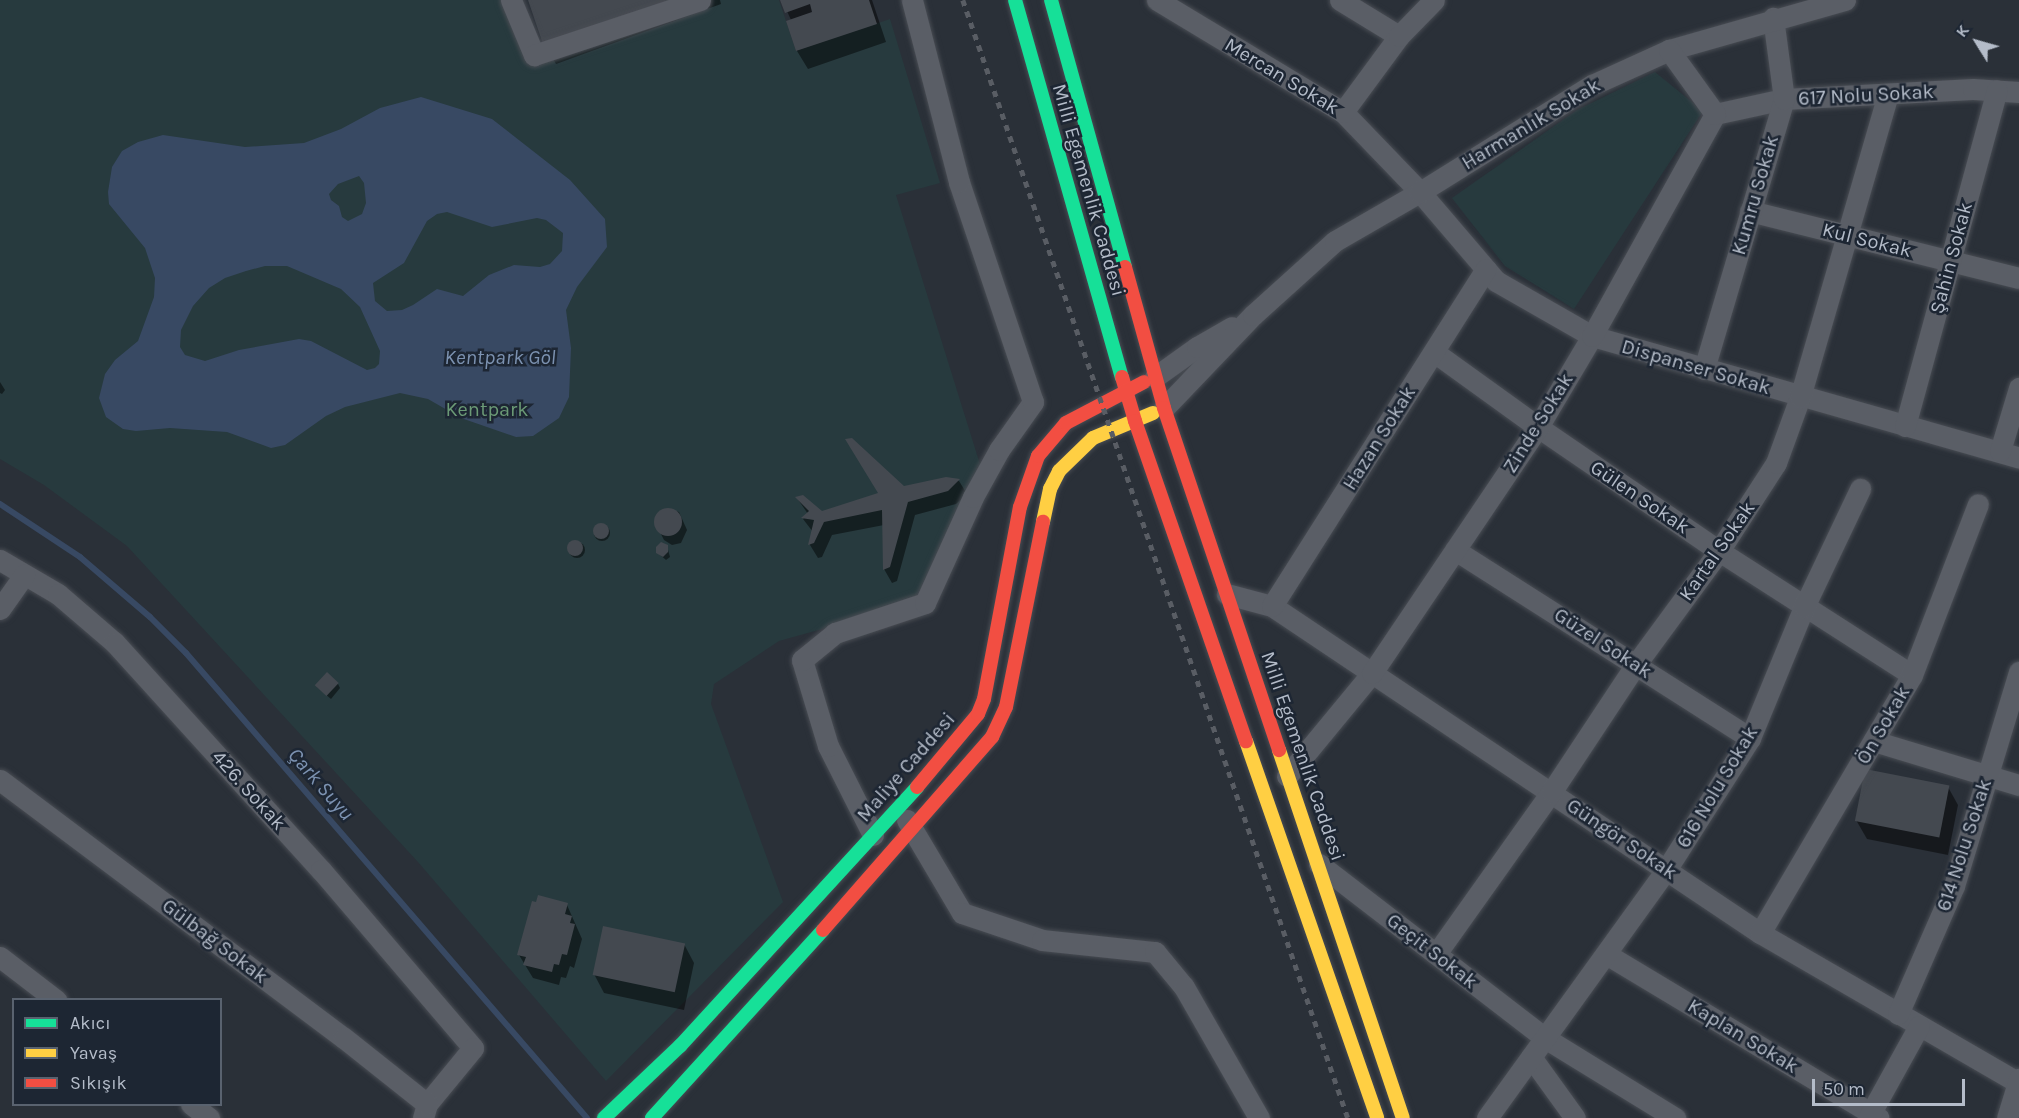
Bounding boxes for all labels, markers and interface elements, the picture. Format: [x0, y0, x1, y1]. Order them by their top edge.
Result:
north arrow [1947, 12, 2007, 72]
text: K [1951, 21, 1973, 41]
street label: Mercan Sokak [1220, 32, 1344, 120]
street label: Harmanlık Sokak [1457, 73, 1605, 175]
street label: 617 Nolu Sokak [1798, 79, 1934, 111]
street label: Milli Egemenlik Caddesi [1047, 81, 1131, 299]
street label: Kumru Sokak [1726, 132, 1784, 258]
street label: Şahin Sokak [1925, 200, 1977, 316]
street label: Kul Sokak [1820, 217, 1914, 263]
street label: Dispanser Sokak [1619, 334, 1773, 400]
water label: Kentpark Göl [444, 344, 556, 370]
street label: Zinde Sokak [1498, 369, 1578, 477]
street label: Hazan Sokak [1337, 381, 1421, 495]
park label: Kentpark [445, 397, 529, 421]
street label: Gülen Sokak [1586, 455, 1694, 539]
street label: Kartal Sokak [1674, 497, 1760, 605]
street label: Güzel Sokak [1550, 603, 1656, 683]
street label: Milli Egemenlik Caddesi [1256, 648, 1350, 864]
street label: Ön Sokak [1851, 682, 1915, 768]
street label: Maliye Caddesi [852, 707, 960, 827]
street label: 616 Nolu Sokak [1671, 722, 1763, 852]
water label: Çark Suyu [283, 743, 359, 825]
street label: 426. Sokak [207, 745, 291, 835]
street label: 614 Nolu Sokak [1931, 776, 1997, 914]
street label: Güngör Sokak [1562, 793, 1682, 885]
street label: Gülbağ Sokak [157, 893, 273, 989]
street label: Geçit Sokak [1382, 908, 1482, 994]
street label: Kaplan Sokak [1683, 994, 1803, 1078]
legend [12, 998, 222, 1106]
text: Akıcı [70, 1012, 111, 1034]
text: Yavaş [70, 1042, 117, 1064]
scale bar [1815, 1067, 1968, 1105]
text: Sıkışık [70, 1072, 127, 1094]
text: 50 m [1823, 1078, 1865, 1100]

